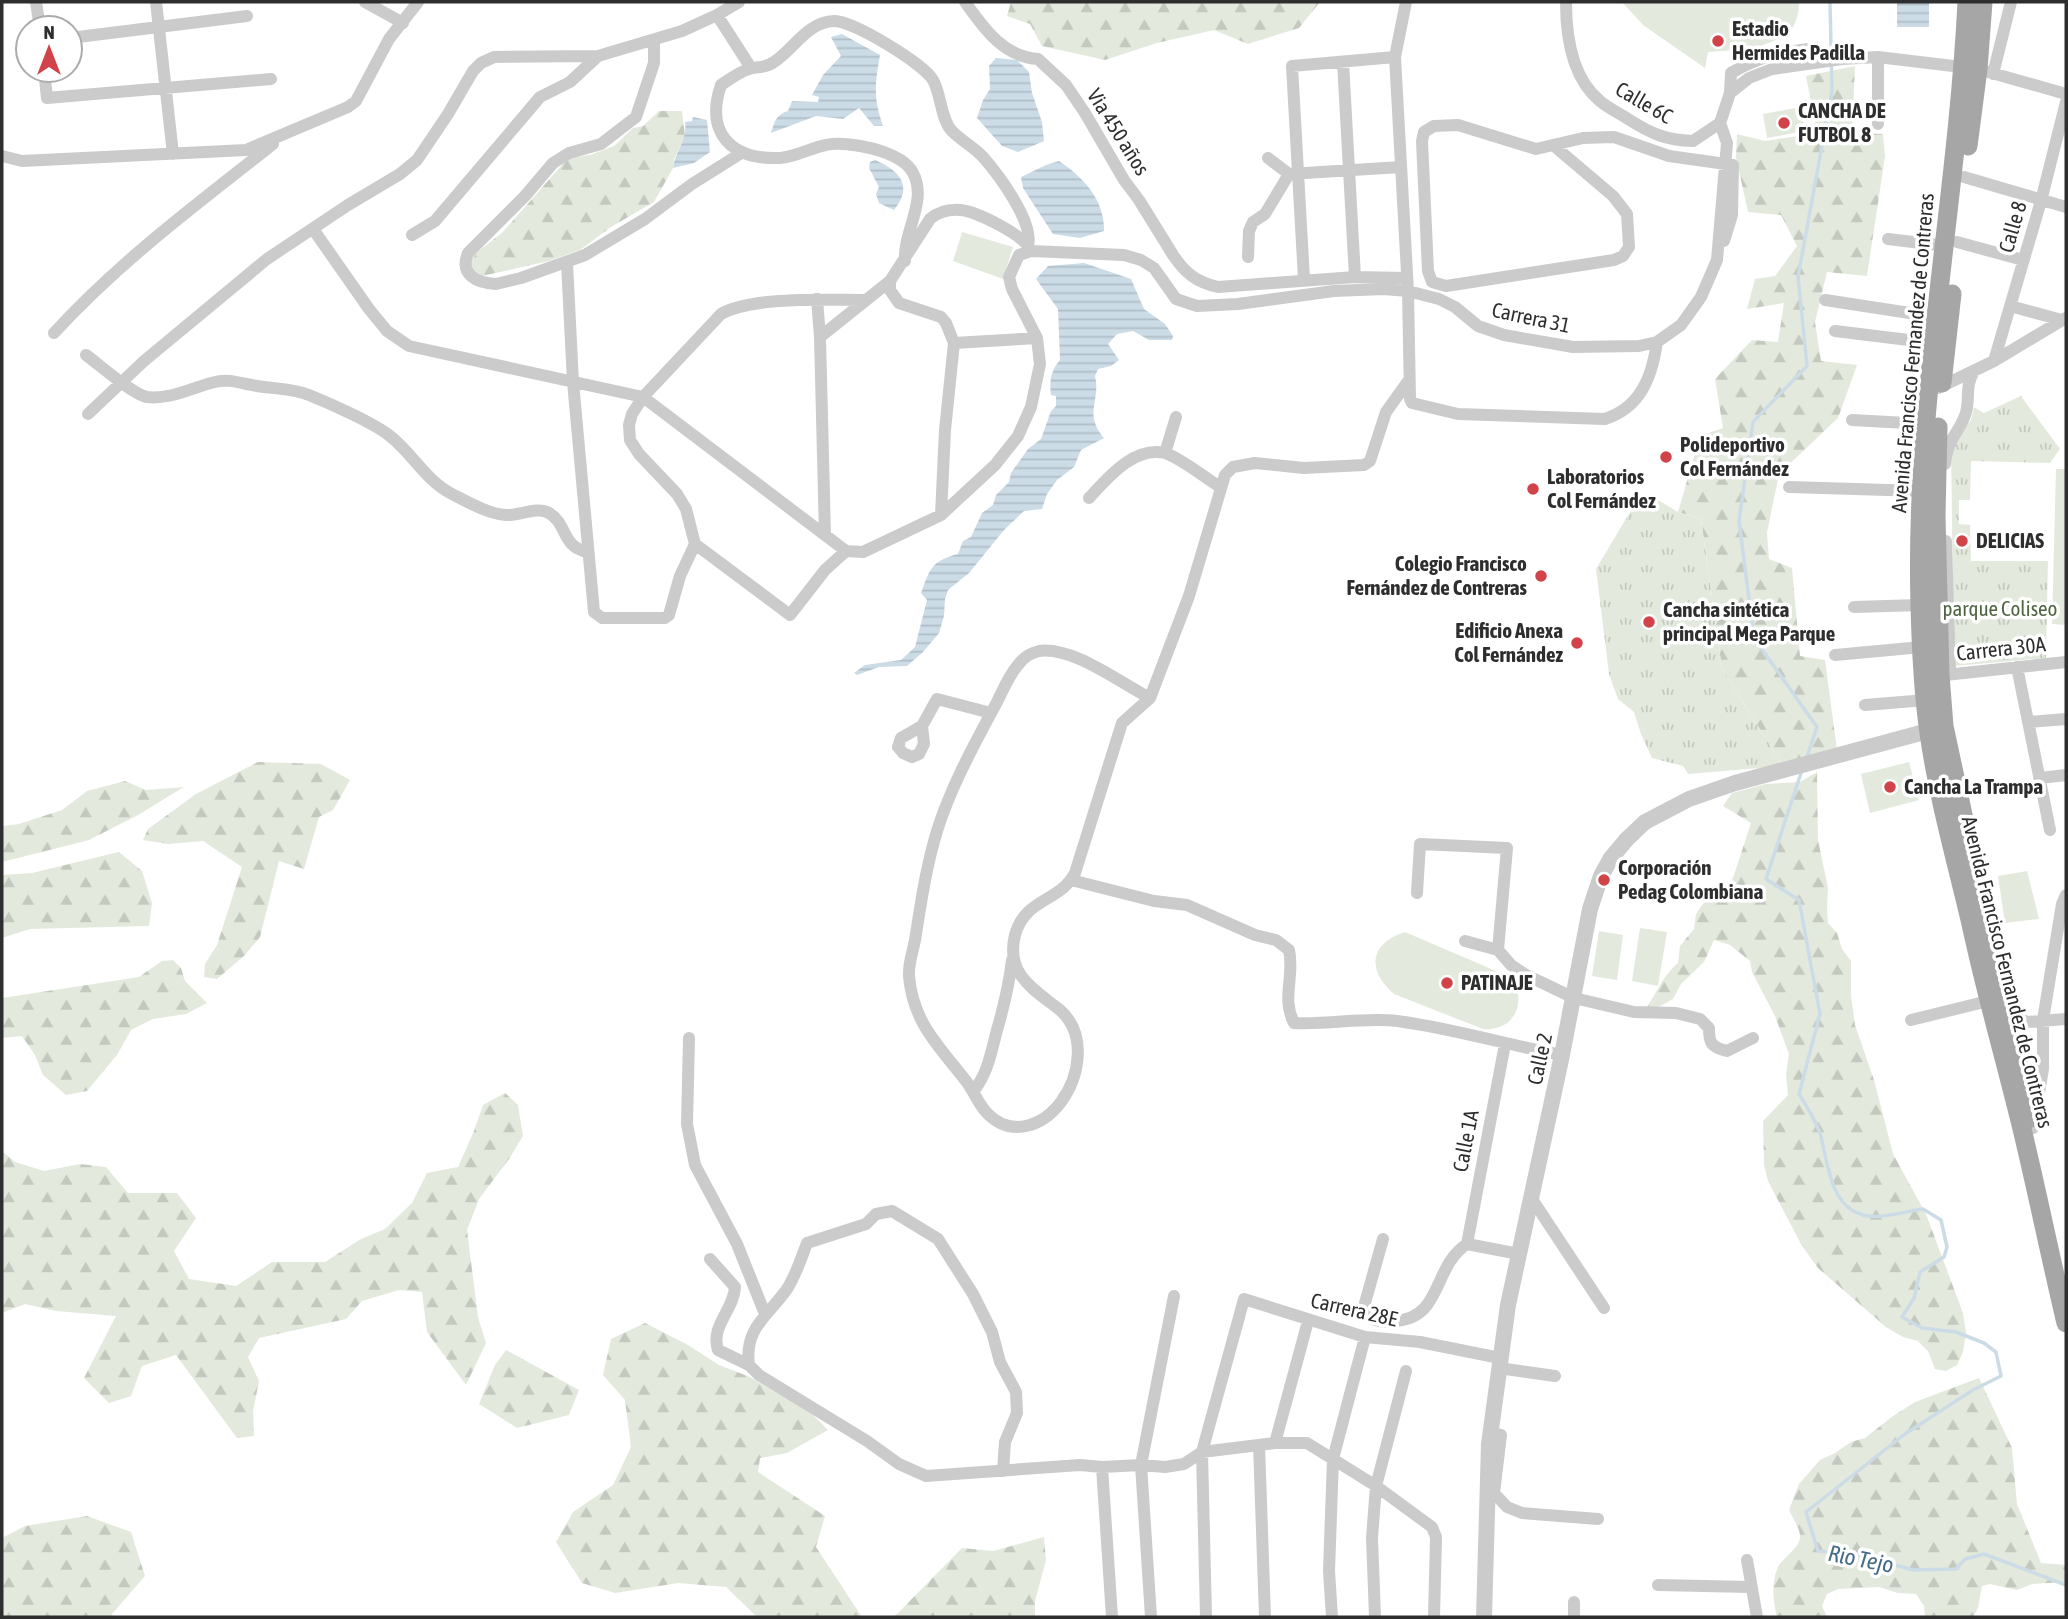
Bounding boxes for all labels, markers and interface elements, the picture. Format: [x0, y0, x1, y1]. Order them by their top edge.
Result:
north arrow [14, 14, 84, 84]
place label: Estadio Hermides Padilla [1732, 16, 1865, 64]
text: N [43, 21, 55, 43]
marker: Estadio Hermides Padilla [1710, 33, 1726, 49]
street label: Calle 6C [1612, 76, 1678, 128]
street label: Via 450 años [1083, 84, 1155, 179]
place label: CANCHA DE FUTBOL 8 [1798, 98, 1886, 146]
marker: CANCHA DE FUTBOL 8 [1776, 115, 1792, 131]
street label: Avenida Francisco Fernandez de Contreras [1886, 192, 1938, 514]
street label: Calle 8 [1993, 198, 2031, 255]
street label: Carrera 31 [1490, 297, 1572, 337]
place label: Polideportivo Col Fernández [1680, 432, 1789, 480]
marker: Polideportivo Col Fernández [1658, 449, 1674, 465]
place label: Laboratorios Col Fernández [1547, 464, 1656, 512]
marker: Laboratorios Col Fernández [1525, 481, 1541, 497]
place label: DELICIAS [1976, 528, 2044, 552]
marker: DELICIAS [1954, 533, 1970, 549]
place label: Colegio Francisco Fernández de Contreras [1347, 551, 1528, 599]
marker: Colegio Francisco Fernández de Contreras [1533, 568, 1549, 584]
park label: parque Coliseo [1943, 596, 2057, 620]
place label: Cancha sintética principal Mega Parque [1663, 597, 1835, 645]
marker: Cancha sintética principal Mega Parque [1641, 614, 1657, 630]
place label: Edificio Anexa Col Fernández [1454, 618, 1563, 666]
street label: Carrera 30A [1955, 631, 2047, 665]
marker: Edificio Anexa Col Fernández [1569, 635, 1585, 651]
place label: Cancha La Trampa [1904, 774, 2043, 798]
marker: Cancha La Trampa [1882, 779, 1898, 795]
street label: Avenida Francisco Fernandez de Contreras [1958, 813, 2058, 1130]
place label: Corporación Pedag Colombiana [1618, 855, 1764, 903]
marker: Corporación Pedag Colombiana [1596, 872, 1612, 888]
place label: PATINAJE [1461, 970, 1533, 994]
marker: PATINAJE [1439, 975, 1455, 991]
street label: Calle 2 [1522, 1031, 1556, 1087]
street label: Calle 1A [1447, 1107, 1483, 1174]
street label: Carrera 28E [1309, 1287, 1400, 1331]
water label: Rio Tejo [1826, 1540, 1896, 1578]

